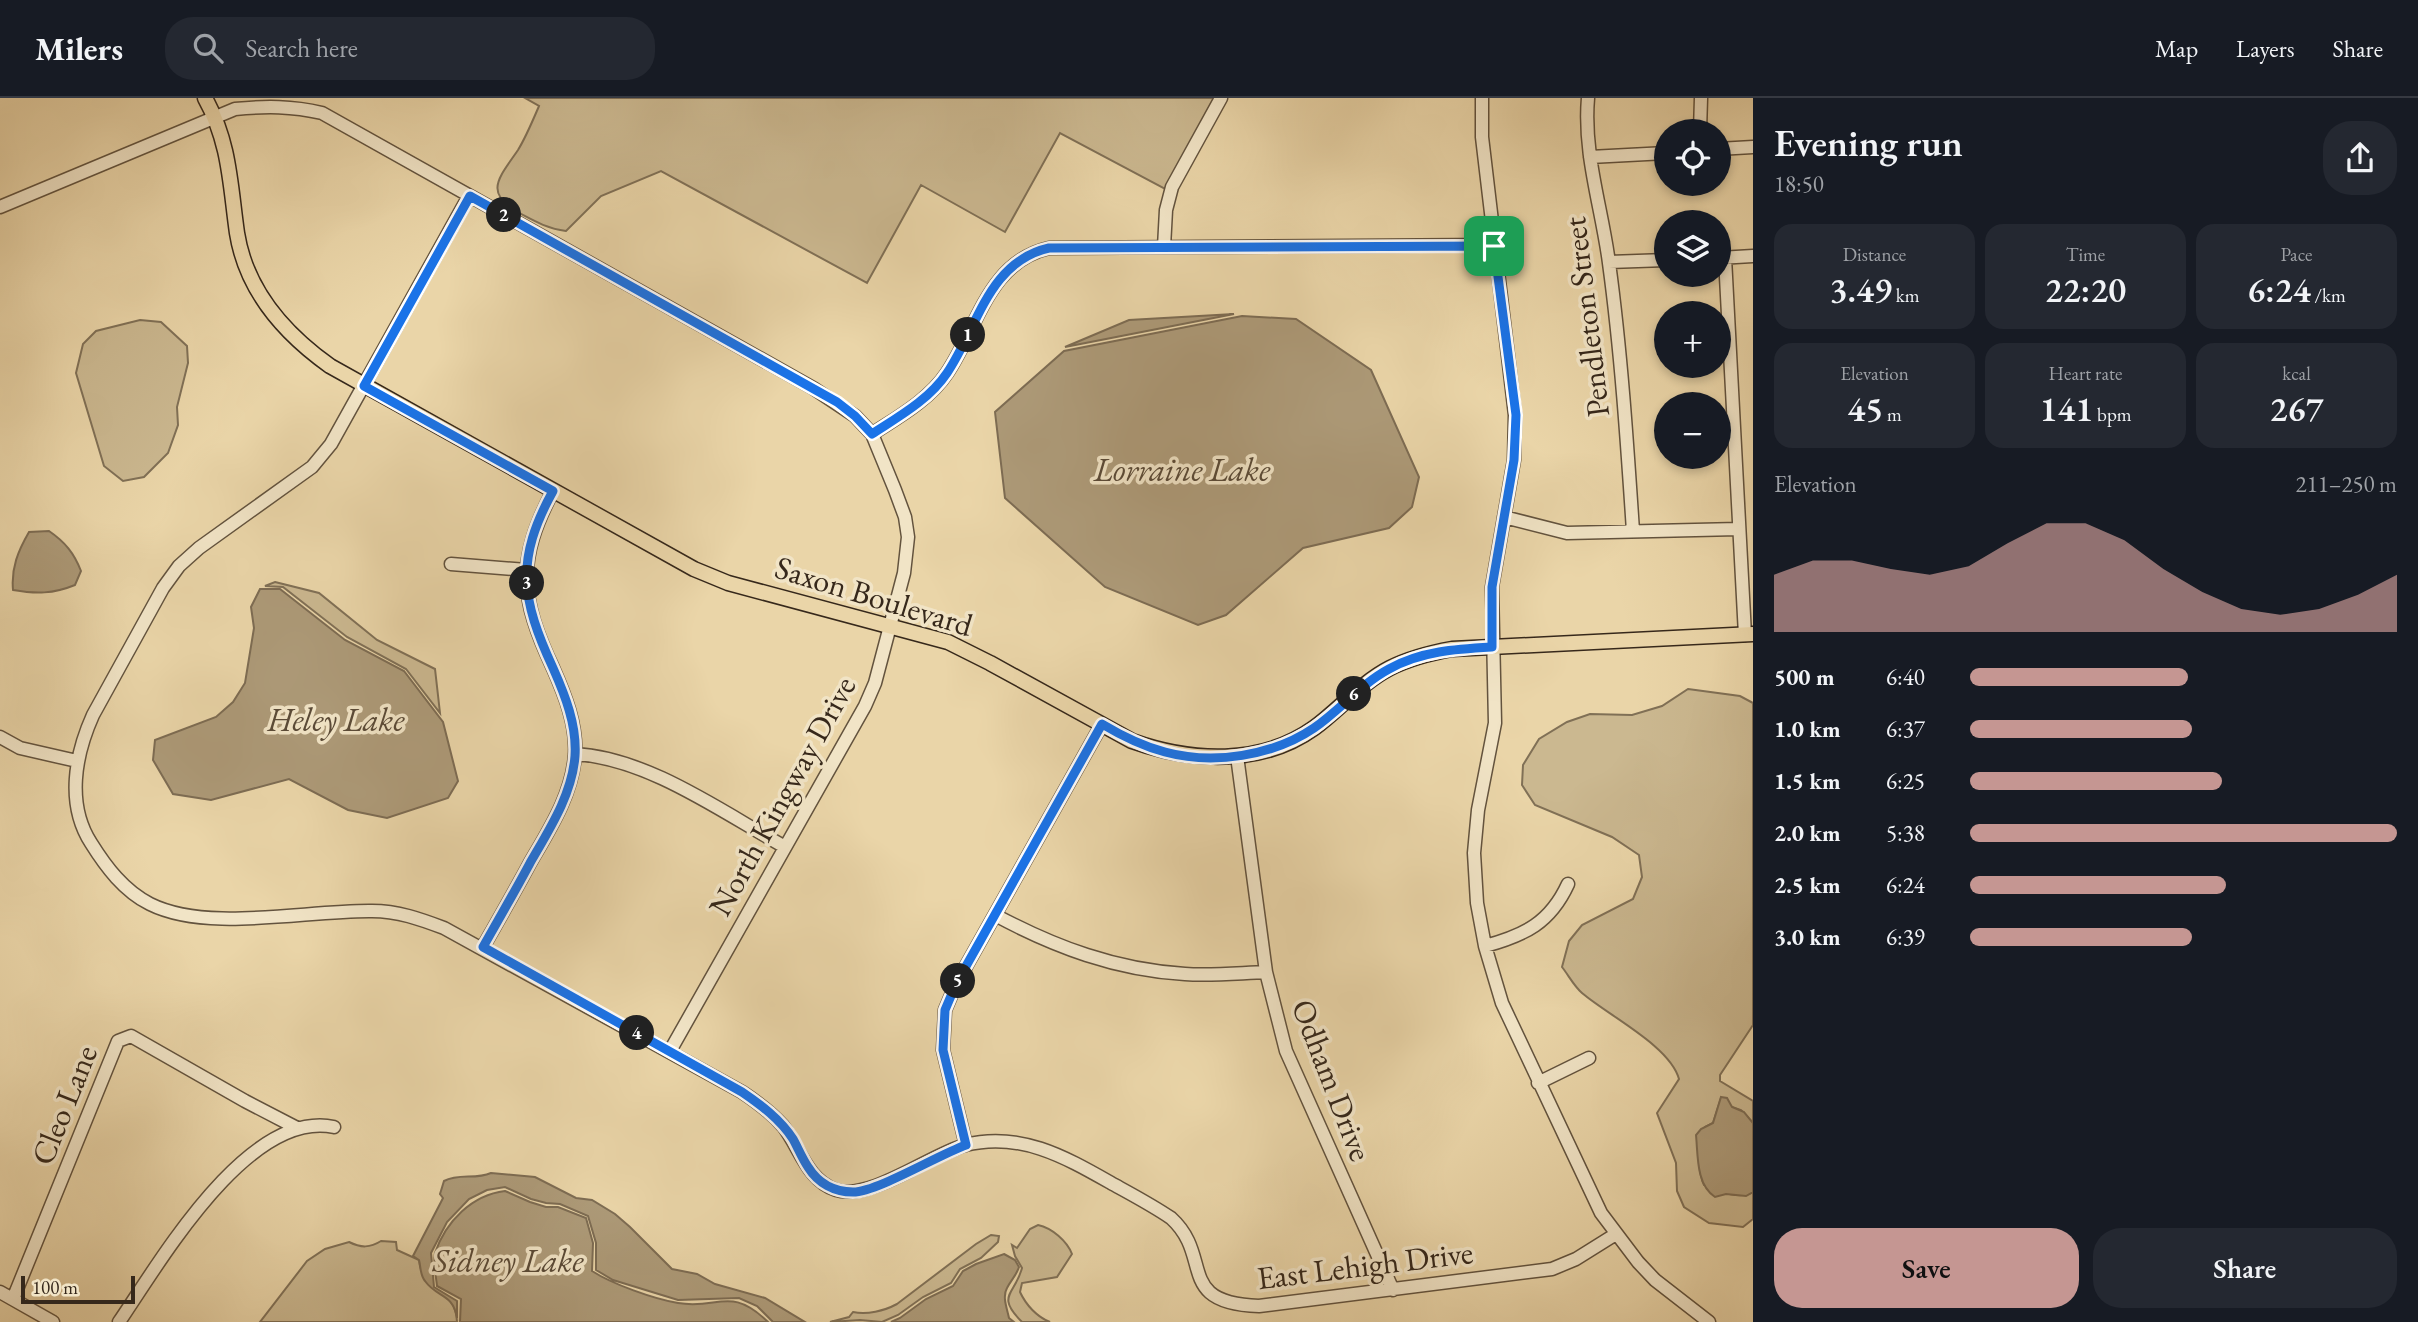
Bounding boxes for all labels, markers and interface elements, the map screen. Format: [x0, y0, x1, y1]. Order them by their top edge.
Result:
search box [165, 17, 655, 80]
text: Milers [35, 27, 123, 70]
icon: search [189, 29, 227, 67]
text: Search here [245, 31, 358, 65]
text: Map [2155, 33, 2198, 64]
text: Layers [2236, 33, 2295, 64]
text: Share [2333, 33, 2383, 64]
text: Evening run [1774, 118, 1963, 167]
map controls [1654, 119, 1731, 469]
button: locate [1654, 119, 1731, 196]
button: share [2323, 121, 2397, 195]
text: 18:50 [1774, 169, 1824, 199]
pin: 2 [486, 198, 522, 232]
text: 2 [498, 202, 509, 227]
button: layers [1654, 210, 1731, 287]
street label: Pendleton Street [1553, 215, 1619, 419]
pin [1464, 216, 1524, 276]
icon: arrive [1475, 227, 1513, 265]
text: Distance [1843, 242, 1906, 267]
text: Time [2066, 242, 2105, 267]
text: Pace [2281, 242, 2312, 267]
text: 3.49 [1830, 267, 1892, 312]
text: 22:20 [2045, 267, 2126, 312]
text: 6:24 [2247, 267, 2311, 312]
text: km [1892, 283, 1919, 308]
text: /km [2311, 283, 2346, 308]
button: + [1654, 301, 1731, 378]
pin: 1 [950, 317, 986, 352]
text: 1 [962, 322, 973, 347]
text: Elevation [1840, 361, 1909, 386]
text: Heart rate [2049, 361, 2122, 386]
text: kcal [2282, 361, 2311, 386]
text: 45 [1847, 386, 1883, 431]
text: 141 [2039, 386, 2093, 431]
text: 267 [2270, 386, 2323, 431]
button: − [1654, 392, 1731, 469]
text: m [1883, 402, 1902, 427]
text: bpm [2093, 402, 2132, 427]
water label: Lorraine Lake [1093, 448, 1271, 491]
text: Elevation [1774, 469, 1857, 499]
text: 211–250 m [2296, 469, 2397, 499]
street label: Saxon Boulevard [770, 546, 979, 646]
pin: 3 [510, 566, 544, 601]
text: 3 [521, 570, 532, 595]
text: 500 m [1774, 662, 1835, 692]
text: 6:40 [1886, 662, 1925, 692]
street label: North Kingway Drive [699, 669, 865, 923]
pin: 6 [1336, 676, 1372, 712]
text: 6 [1348, 681, 1359, 706]
water label: Heley Lake [267, 698, 405, 741]
text: 1.0 km [1774, 714, 1841, 744]
text: 6:37 [1886, 714, 1925, 744]
text: 1.5 km [1774, 766, 1841, 796]
text: 6:25 [1886, 766, 1925, 796]
text: 2.0 km [1774, 818, 1841, 848]
text: 5:38 [1886, 818, 1925, 848]
text: 2.5 km [1774, 870, 1841, 900]
text: 6:24 [1886, 870, 1925, 900]
text: 3.0 km [1774, 922, 1841, 952]
text: 6:39 [1886, 922, 1925, 952]
pin: 5 [940, 964, 976, 998]
text: 5 [952, 968, 963, 993]
street label: Odham Drive [1282, 993, 1382, 1167]
pin: 4 [620, 1016, 654, 1051]
text: 4 [631, 1020, 642, 1045]
street label: Cleo Lane [21, 1039, 107, 1171]
button: Save [1774, 1228, 2079, 1308]
button: Share [2093, 1228, 2397, 1308]
street label: East Lehigh Drive [1255, 1231, 1475, 1299]
water label: Sidney Lake [431, 1239, 584, 1282]
scale bar [21, 1273, 135, 1305]
text: 100 m [32, 1275, 78, 1300]

